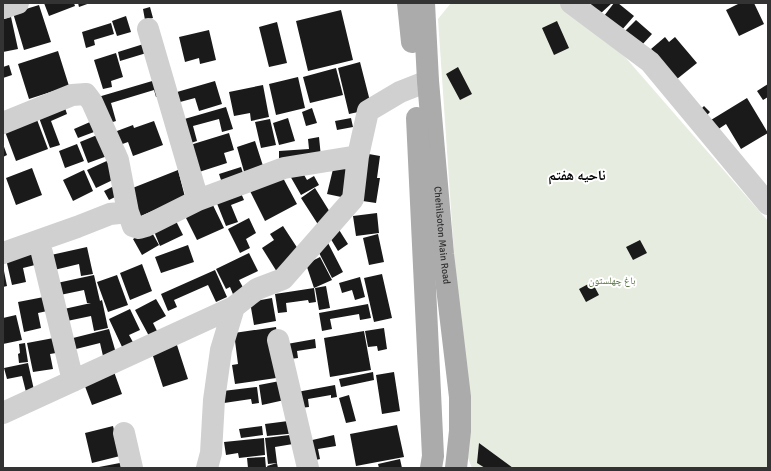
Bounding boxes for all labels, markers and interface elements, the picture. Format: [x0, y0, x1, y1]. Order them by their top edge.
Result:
district label: ناحیه هفتم [548, 167, 606, 185]
street label: Chehilsoton Main Road [431, 186, 453, 285]
park label: باغ چهلستون [589, 275, 636, 287]

